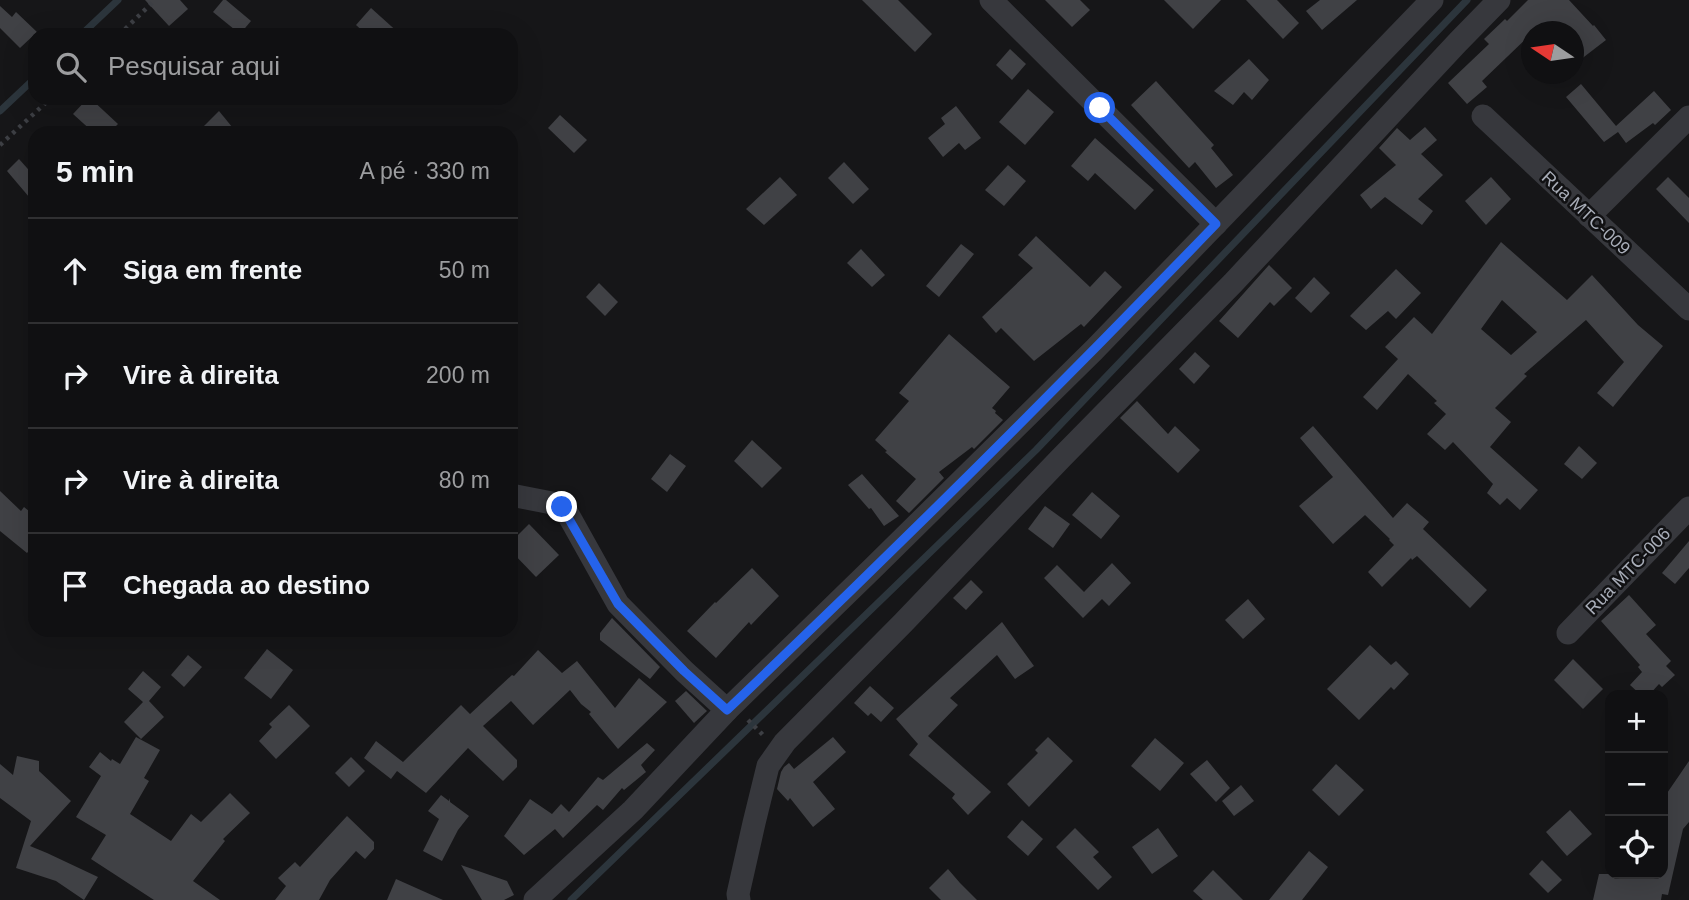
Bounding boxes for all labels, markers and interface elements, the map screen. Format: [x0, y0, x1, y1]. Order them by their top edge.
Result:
north arrow [1521, 21, 1584, 84]
search box [28, 28, 518, 105]
icon: search [52, 48, 90, 86]
text: Pesquisar aqui [108, 51, 280, 81]
route start [1084, 92, 1115, 123]
text: 5 min [56, 155, 134, 188]
text: A pé · 330 m [360, 158, 490, 184]
street label: Rua MTC-009 [1538, 167, 1634, 259]
icon: ahead [56, 252, 94, 290]
text: Siga em frente [123, 255, 302, 285]
text: 50 m [439, 257, 490, 283]
icon: right [56, 357, 94, 395]
text: Vire à direita [123, 360, 279, 390]
text: 200 m [426, 362, 490, 388]
icon: right [56, 462, 94, 500]
text: Vire à direita [123, 465, 279, 495]
text: 80 m [439, 467, 490, 493]
route end [546, 491, 577, 522]
street label: Rua MTC-006 [1582, 523, 1674, 619]
icon: arrive [56, 567, 94, 605]
text: Chegada ao destino [123, 570, 370, 600]
map controls [1605, 690, 1668, 879]
button: + [1605, 690, 1668, 753]
button: − [1605, 753, 1668, 816]
button: locate [1605, 816, 1668, 879]

